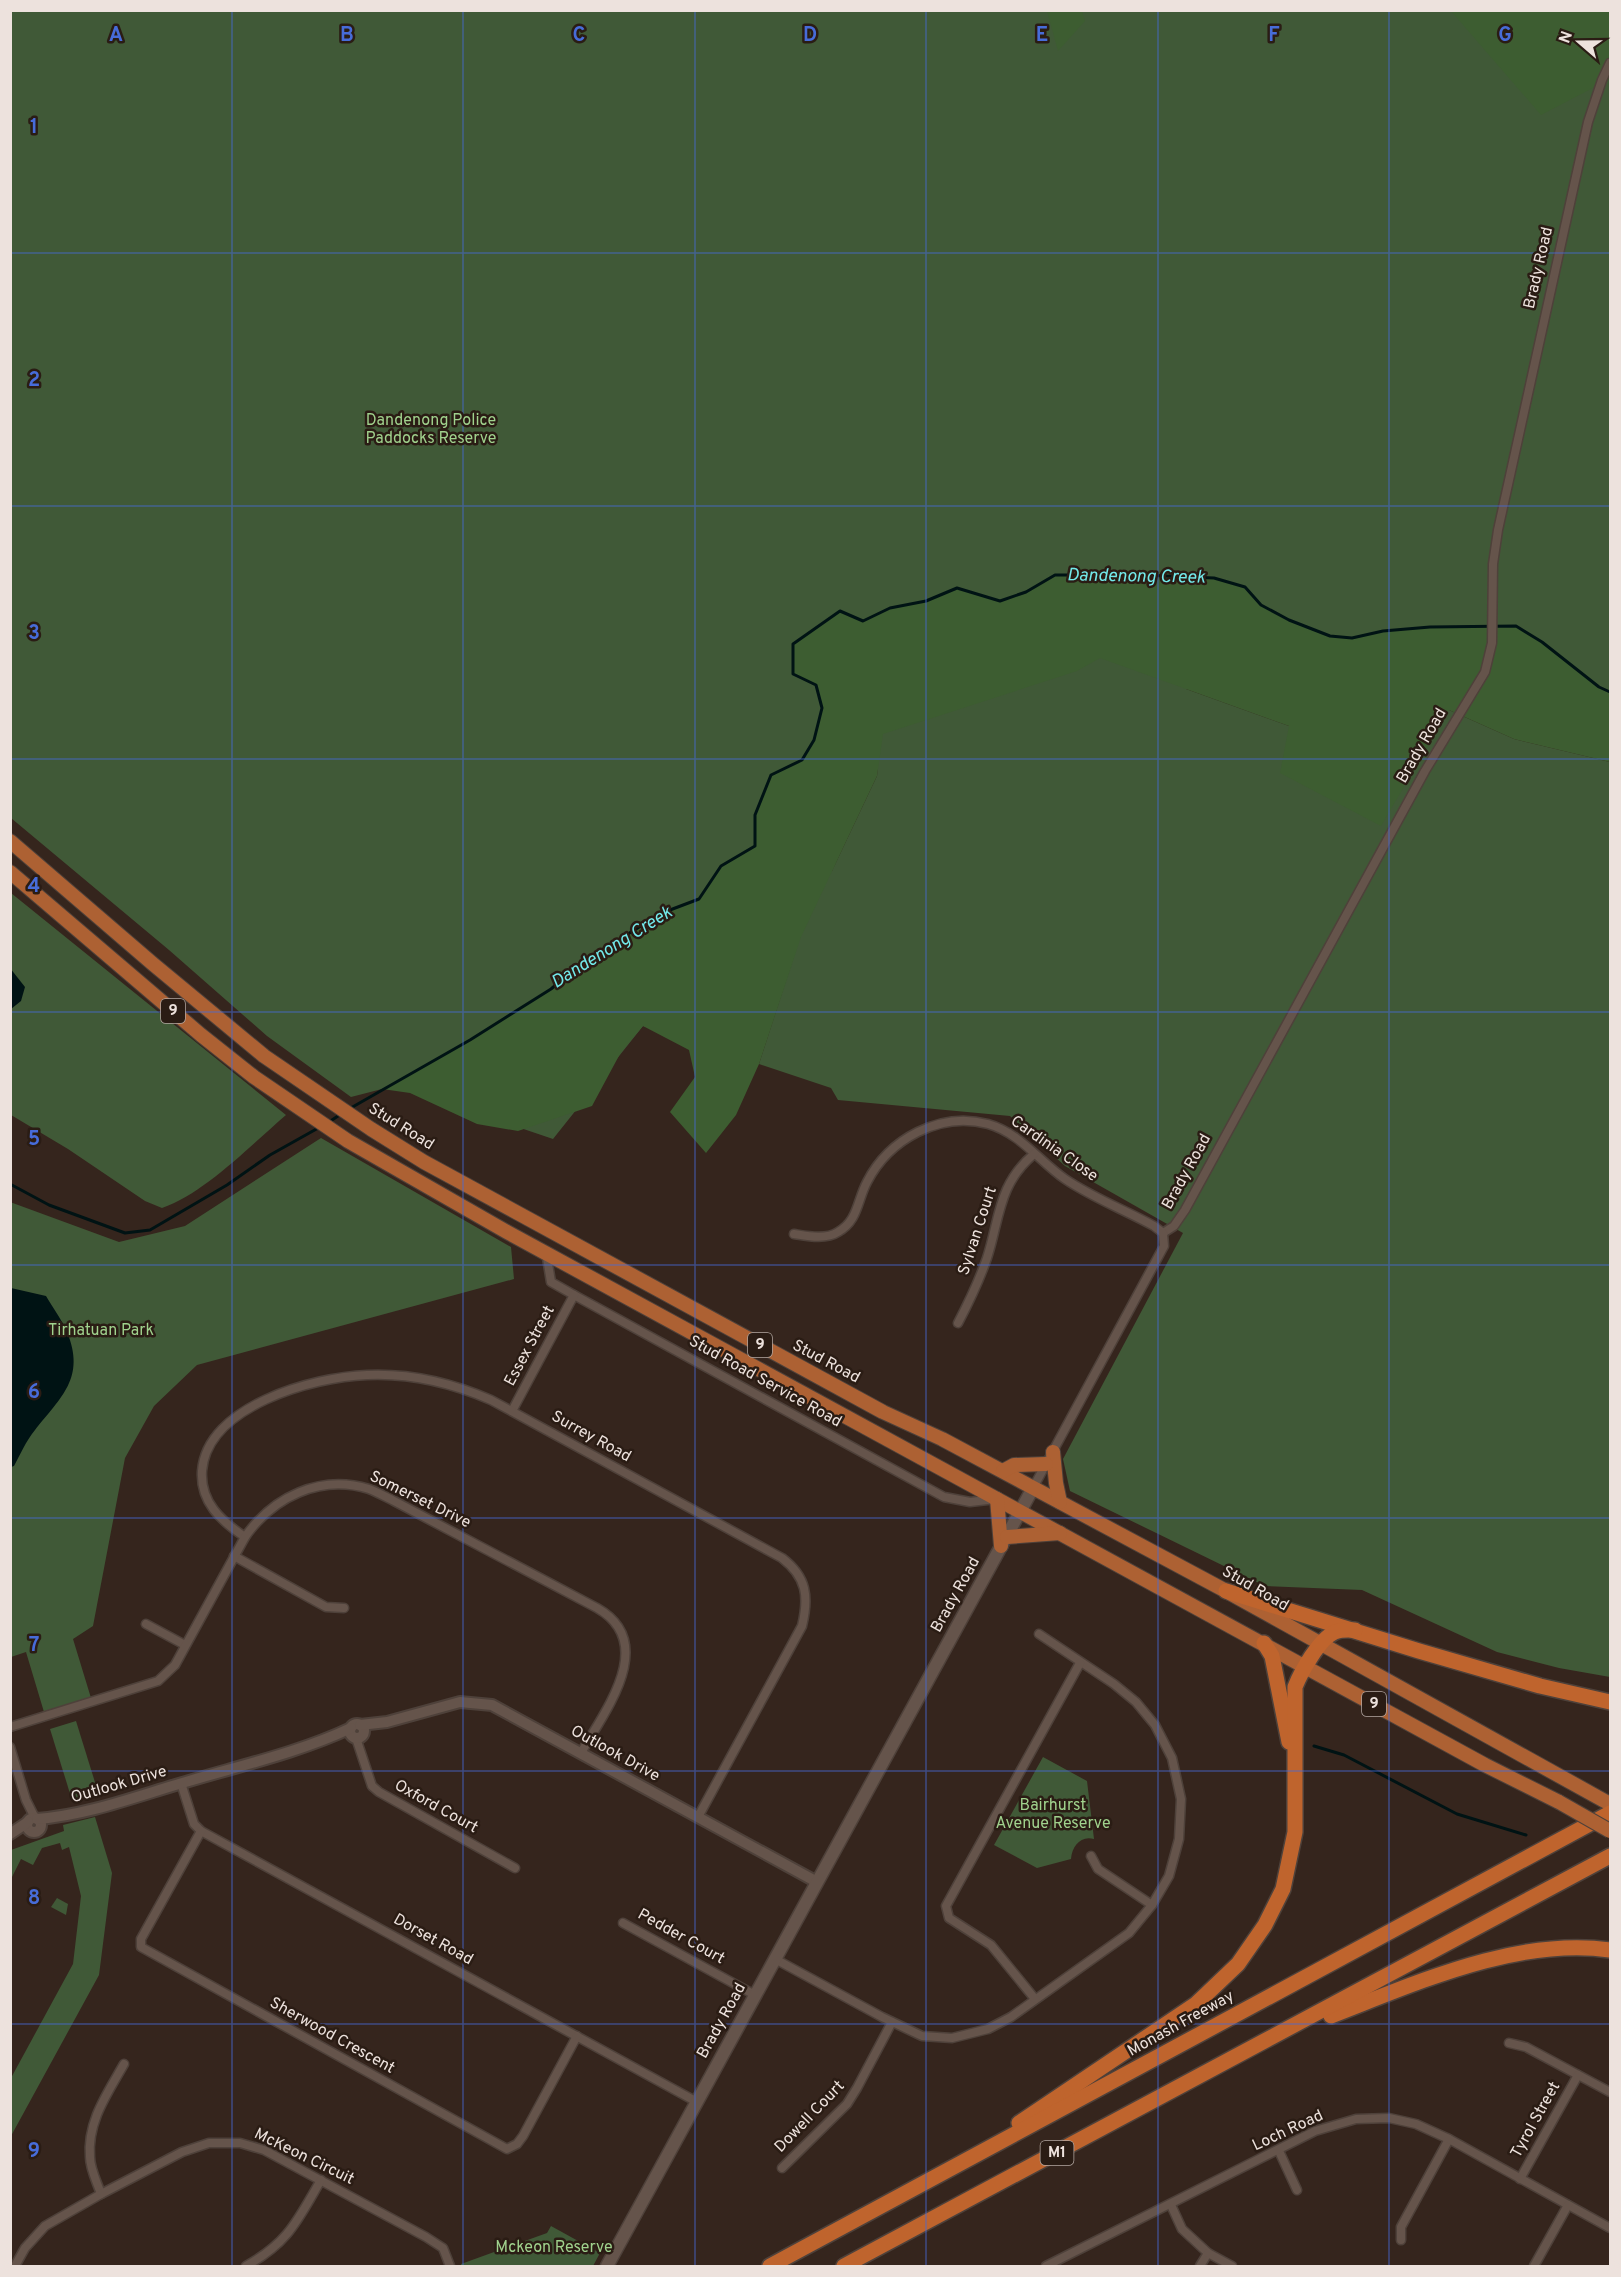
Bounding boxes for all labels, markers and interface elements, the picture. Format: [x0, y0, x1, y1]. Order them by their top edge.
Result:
north arrow [1549, 12, 1609, 72]
text: A [109, 23, 123, 49]
text: B [340, 23, 354, 49]
text: C [573, 23, 585, 49]
text: D [803, 23, 817, 49]
text: E [1036, 23, 1048, 49]
text: F [1268, 23, 1280, 49]
text: G [1498, 23, 1512, 49]
text: N [1555, 29, 1578, 46]
text: 1 [30, 115, 38, 141]
street label: Brady Road [1520, 225, 1558, 311]
text: 2 [28, 368, 40, 394]
park label: Dandenong Police Paddocks Reserve [366, 411, 496, 449]
water label: Dandenong Creek [1067, 564, 1206, 590]
text: 3 [28, 621, 40, 647]
street label: Brady Road [1393, 705, 1451, 787]
text: 4 [28, 874, 40, 900]
water label: Dandenong Creek [547, 901, 678, 994]
road number: 9 [161, 999, 185, 1023]
street label: Stud Road [364, 1099, 438, 1155]
street label: Cardinia Close [1006, 1111, 1102, 1187]
text: 5 [28, 1127, 40, 1153]
street label: Brady Road [1158, 1131, 1216, 1213]
street label: Sylvan Court [954, 1184, 1002, 1278]
street label: Essex Street [500, 1302, 560, 1390]
park label: Tirhatuan Park [48, 1321, 154, 1341]
street label: Stud Road Service Road [685, 1332, 845, 1432]
road number: 9 [748, 1333, 772, 1357]
street label: Stud Road [789, 1336, 863, 1388]
text: 6 [28, 1380, 40, 1406]
street label: Surrey Road [548, 1407, 634, 1467]
street label: Somerset Drive [366, 1467, 474, 1533]
street label: Brady Road [927, 1554, 985, 1636]
street label: Stud Road [1218, 1562, 1292, 1616]
text: 7 [29, 1633, 39, 1659]
road number: 9 [1362, 1692, 1386, 1716]
street label: Outlook Drive [567, 1721, 663, 1787]
street label: Outlook Drive [69, 1762, 169, 1808]
street label: Oxford Court [391, 1776, 481, 1838]
park label: Bairhurst Avenue Reserve [995, 1796, 1111, 1834]
text: 8 [28, 1886, 40, 1912]
street label: Pedder Court [634, 1905, 728, 1969]
street label: Dorset Road [390, 1910, 476, 1970]
street label: Brady Road [693, 1980, 751, 2062]
street label: Monash Freeway [1124, 1987, 1238, 2061]
street label: Sherwood Crescent [266, 1993, 398, 2079]
street label: Dowell Court [771, 2077, 849, 2157]
street label: Tyrol Street [1507, 2078, 1565, 2162]
street label: Loch Road [1249, 2106, 1327, 2156]
street label: McKeon Circuit [251, 2124, 357, 2190]
text: 9 [28, 2139, 40, 2165]
road number: M1 [1040, 2141, 1074, 2165]
park label: Mckeon Reserve [495, 2238, 613, 2258]

